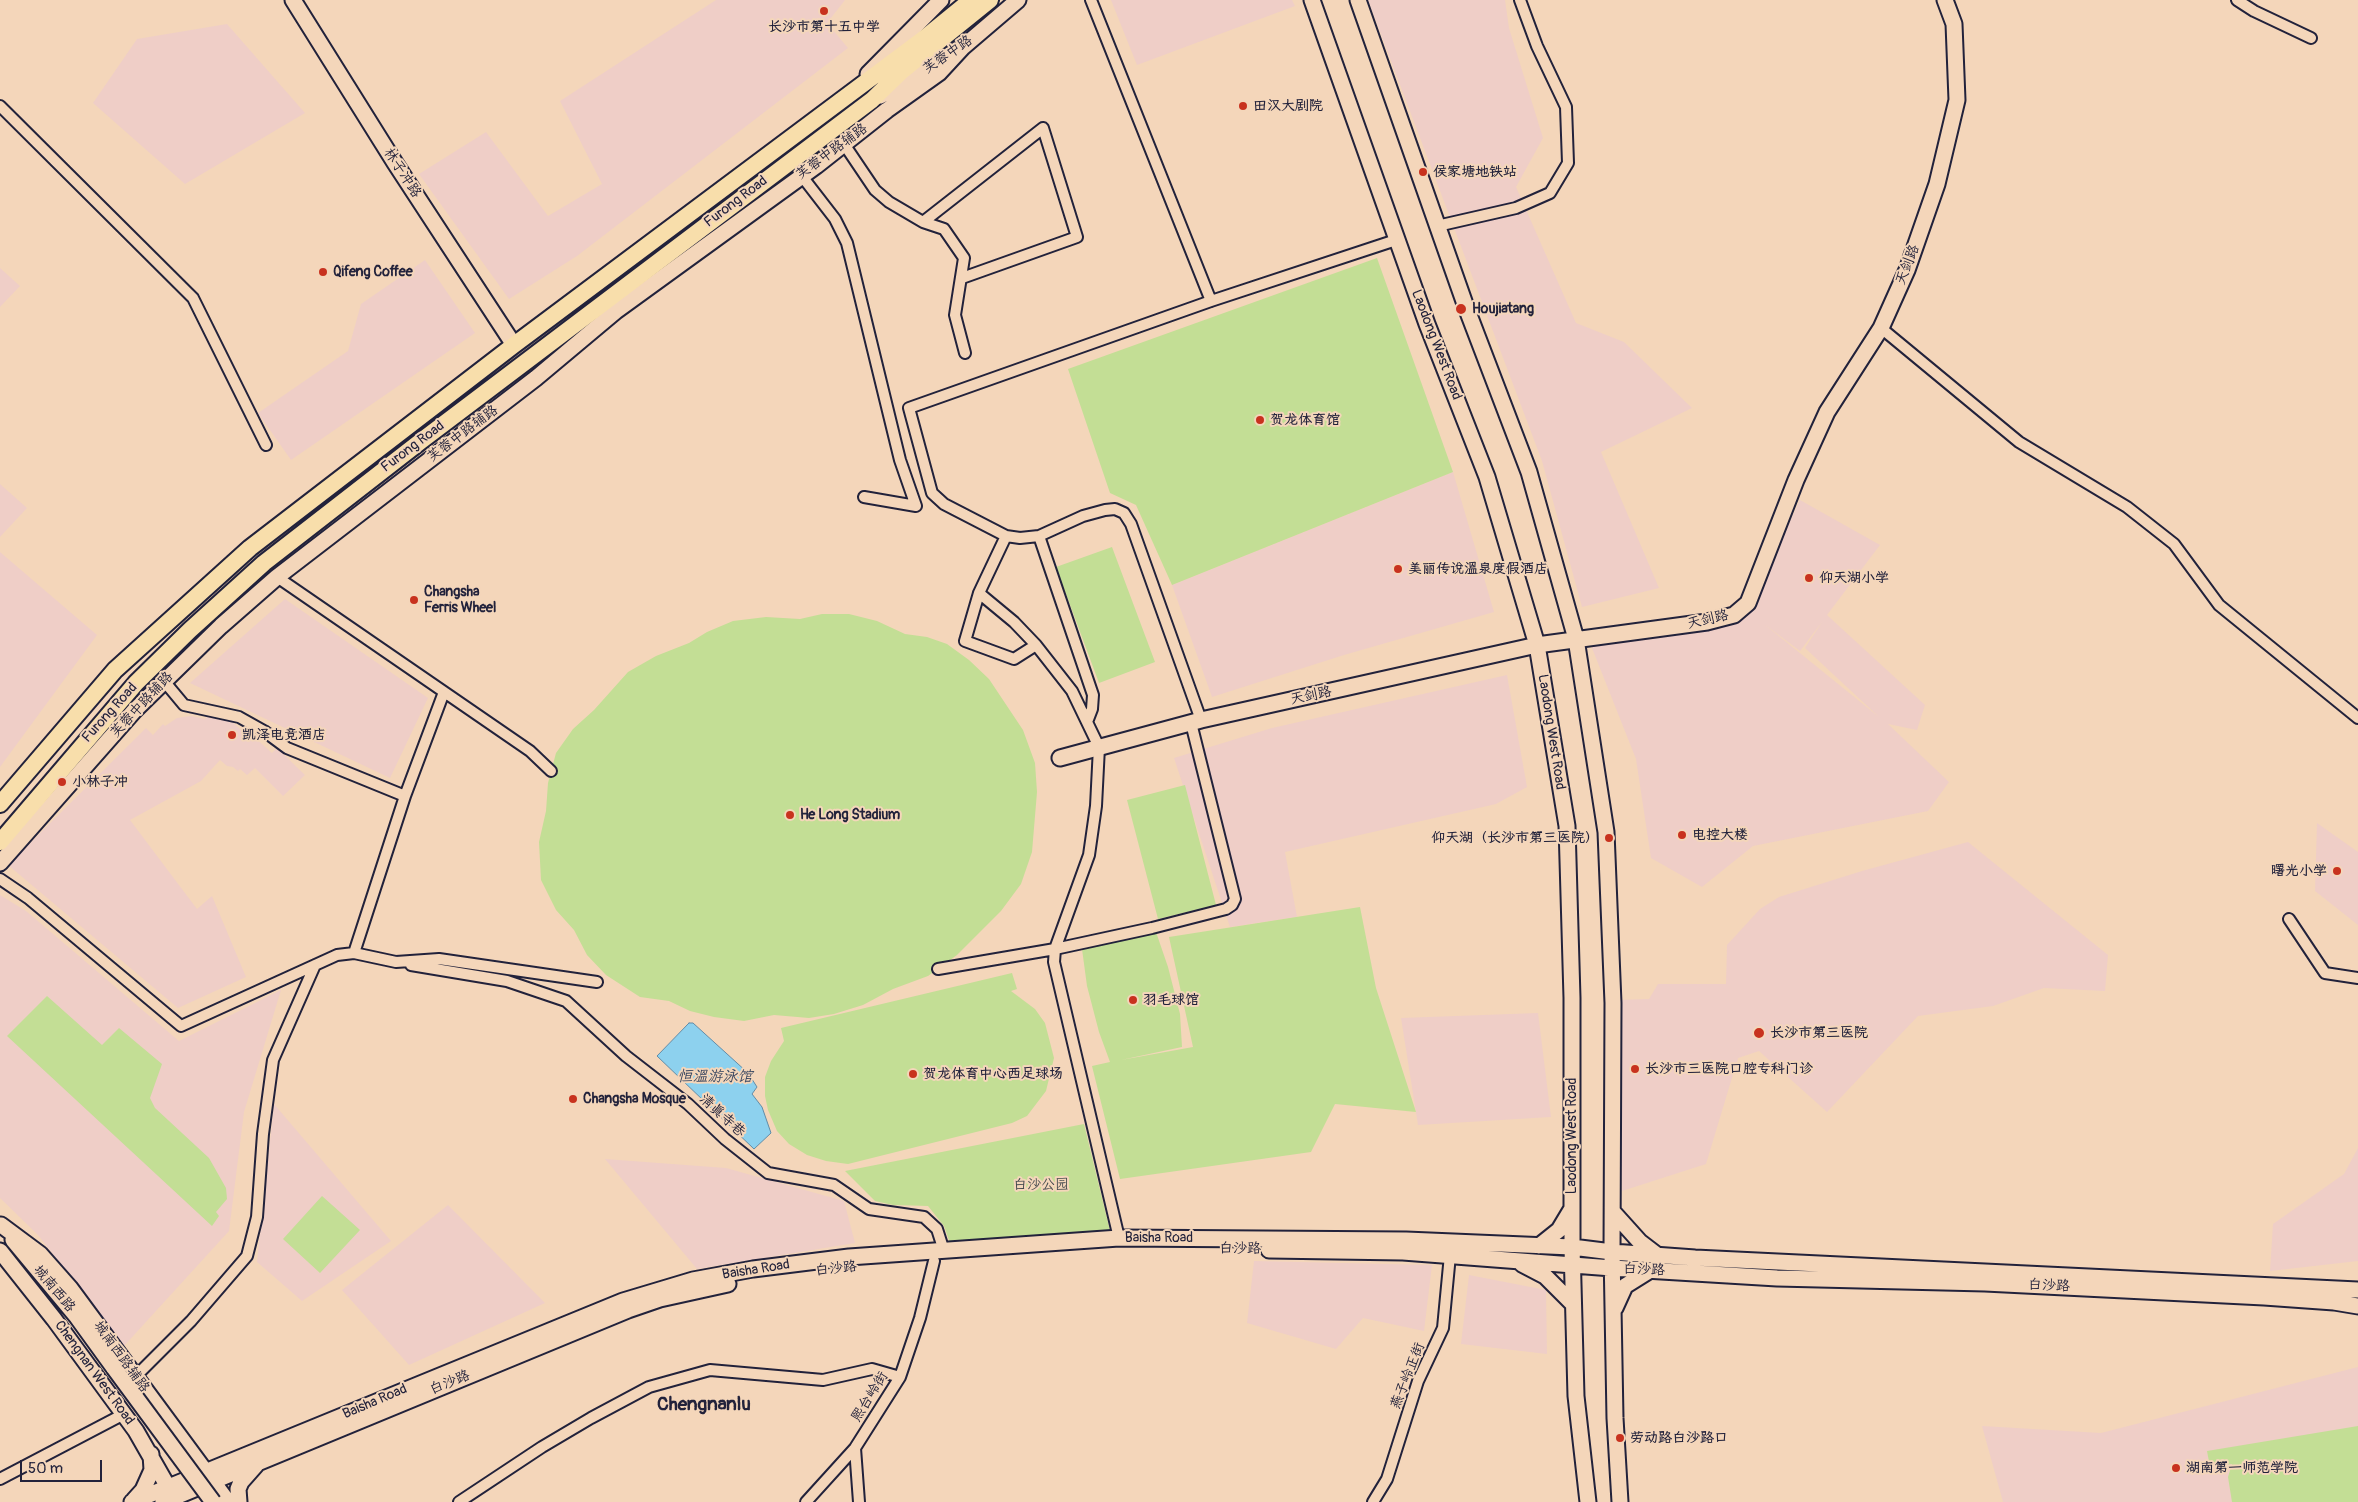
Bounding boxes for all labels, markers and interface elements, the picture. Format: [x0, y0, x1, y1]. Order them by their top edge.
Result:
marker: 长沙市第十五中学 [818, 5, 830, 17]
place label: 长沙市第十五中学 [768, 19, 880, 35]
street label: 芙蓉中路 [920, 32, 976, 78]
place label: 田汉大剧院 [1253, 98, 1323, 114]
marker: 田汉大剧院 [1237, 100, 1249, 112]
street label: 芙蓉中路辅路 [793, 121, 871, 183]
street label: 林子冲路 [380, 145, 424, 201]
place label: 侯家塘地铁站 [1433, 164, 1517, 180]
marker: 侯家塘地铁站 [1417, 166, 1429, 178]
street label: Furong Road [701, 173, 771, 231]
street label: 天剑路 [1893, 242, 1923, 288]
place label: Qifeng Coffee [333, 264, 413, 280]
marker: Qifeng Coffee [317, 266, 329, 278]
street label: Laodong West Road [1407, 288, 1465, 402]
place label: Houjiatang [1472, 301, 1534, 317]
marker: Houjiatang [1454, 302, 1468, 316]
street label: 芙蓉中路辅路 [424, 402, 502, 466]
place label: 贺龙体育馆 [1270, 412, 1340, 428]
marker: 贺龙体育馆 [1254, 414, 1266, 426]
street label: Furong Road [378, 418, 448, 476]
place label: 美丽传说温泉度假酒店 [1408, 561, 1548, 577]
marker: 美丽传说温泉度假酒店 [1392, 563, 1404, 575]
place label: 仰天湖小学 [1819, 570, 1889, 586]
marker: 仰天湖小学 [1803, 572, 1815, 584]
place label: Changsha Ferris Wheel [424, 584, 496, 616]
marker: Changsha Ferris Wheel [408, 594, 420, 606]
street label: 天剑路 [1686, 607, 1730, 633]
street label: 芙蓉中路辅路 [107, 669, 177, 741]
street label: Laodong West Road [1534, 673, 1568, 791]
street label: Furong Road [79, 680, 141, 746]
street label: 天剑路 [1289, 683, 1333, 709]
place label: 凯泽电竞酒店 [242, 727, 326, 743]
marker: 凯泽电竞酒店 [226, 729, 238, 741]
place label: 小林子冲 [72, 774, 128, 790]
marker: 小林子冲 [56, 776, 68, 788]
place label: He Long Stadium [800, 807, 900, 823]
marker: He Long Stadium [784, 809, 796, 821]
place label: 电控大楼 [1692, 827, 1748, 843]
marker: 电控大楼 [1676, 829, 1688, 841]
place label: 仰天湖（长沙市第三医院） [1431, 830, 1599, 846]
marker: 仰天湖（长沙市第三医院） [1603, 832, 1615, 844]
place label: 曙光小学 [2271, 863, 2327, 879]
marker: 曙光小学 [2331, 865, 2343, 877]
place label: 羽毛球馆 [1143, 992, 1199, 1008]
marker: 羽毛球馆 [1127, 994, 1139, 1006]
place label: 长沙市第三医院 [1770, 1025, 1868, 1041]
marker: 长沙市第三医院 [1752, 1026, 1766, 1040]
place label: 长沙市三医院口腔专科门诊 [1645, 1061, 1813, 1077]
marker: 长沙市三医院口腔专科门诊 [1629, 1063, 1641, 1075]
place label: 贺龙体育中心西足球场 [923, 1066, 1063, 1082]
water label: 恒温游泳馆 [678, 1068, 752, 1086]
marker: 贺龙体育中心西足球场 [907, 1068, 919, 1080]
street label: Laodong West Road [1564, 1078, 1580, 1194]
place label: Changsha Mosque [583, 1091, 686, 1107]
street label: 清真寺巷 [696, 1091, 748, 1141]
marker: Changsha Mosque [567, 1093, 579, 1105]
park label: 白沙公园 [1013, 1177, 1069, 1193]
street label: Baisha Road [1125, 1230, 1193, 1246]
street label: 白沙路 [1219, 1240, 1261, 1258]
street label: Baisha Road [721, 1256, 791, 1284]
street label: 白沙路 [814, 1258, 858, 1280]
street label: 白沙路 [1623, 1261, 1665, 1279]
street label: 城南西路 [30, 1262, 78, 1316]
street label: 白沙路 [2028, 1277, 2070, 1295]
street label: Chengnan West Road [51, 1318, 137, 1428]
street label: 城南西路辅路 [90, 1318, 152, 1396]
street label: 燕子岭正街 [1387, 1340, 1429, 1412]
street label: 白沙路 [427, 1367, 473, 1399]
street label: 熙台岭街 [848, 1369, 892, 1425]
street label: Baisha Road [340, 1381, 410, 1423]
district label: Chengnanlu [657, 1394, 751, 1416]
place label: 劳动路白沙路口 [1630, 1430, 1728, 1446]
marker: 劳动路白沙路口 [1614, 1432, 1626, 1444]
scale bar [22, 1450, 105, 1482]
text: 50 m [28, 1459, 63, 1478]
place label: 湖南第一师范学院 [2186, 1460, 2298, 1476]
marker: 湖南第一师范学院 [2170, 1462, 2182, 1474]

